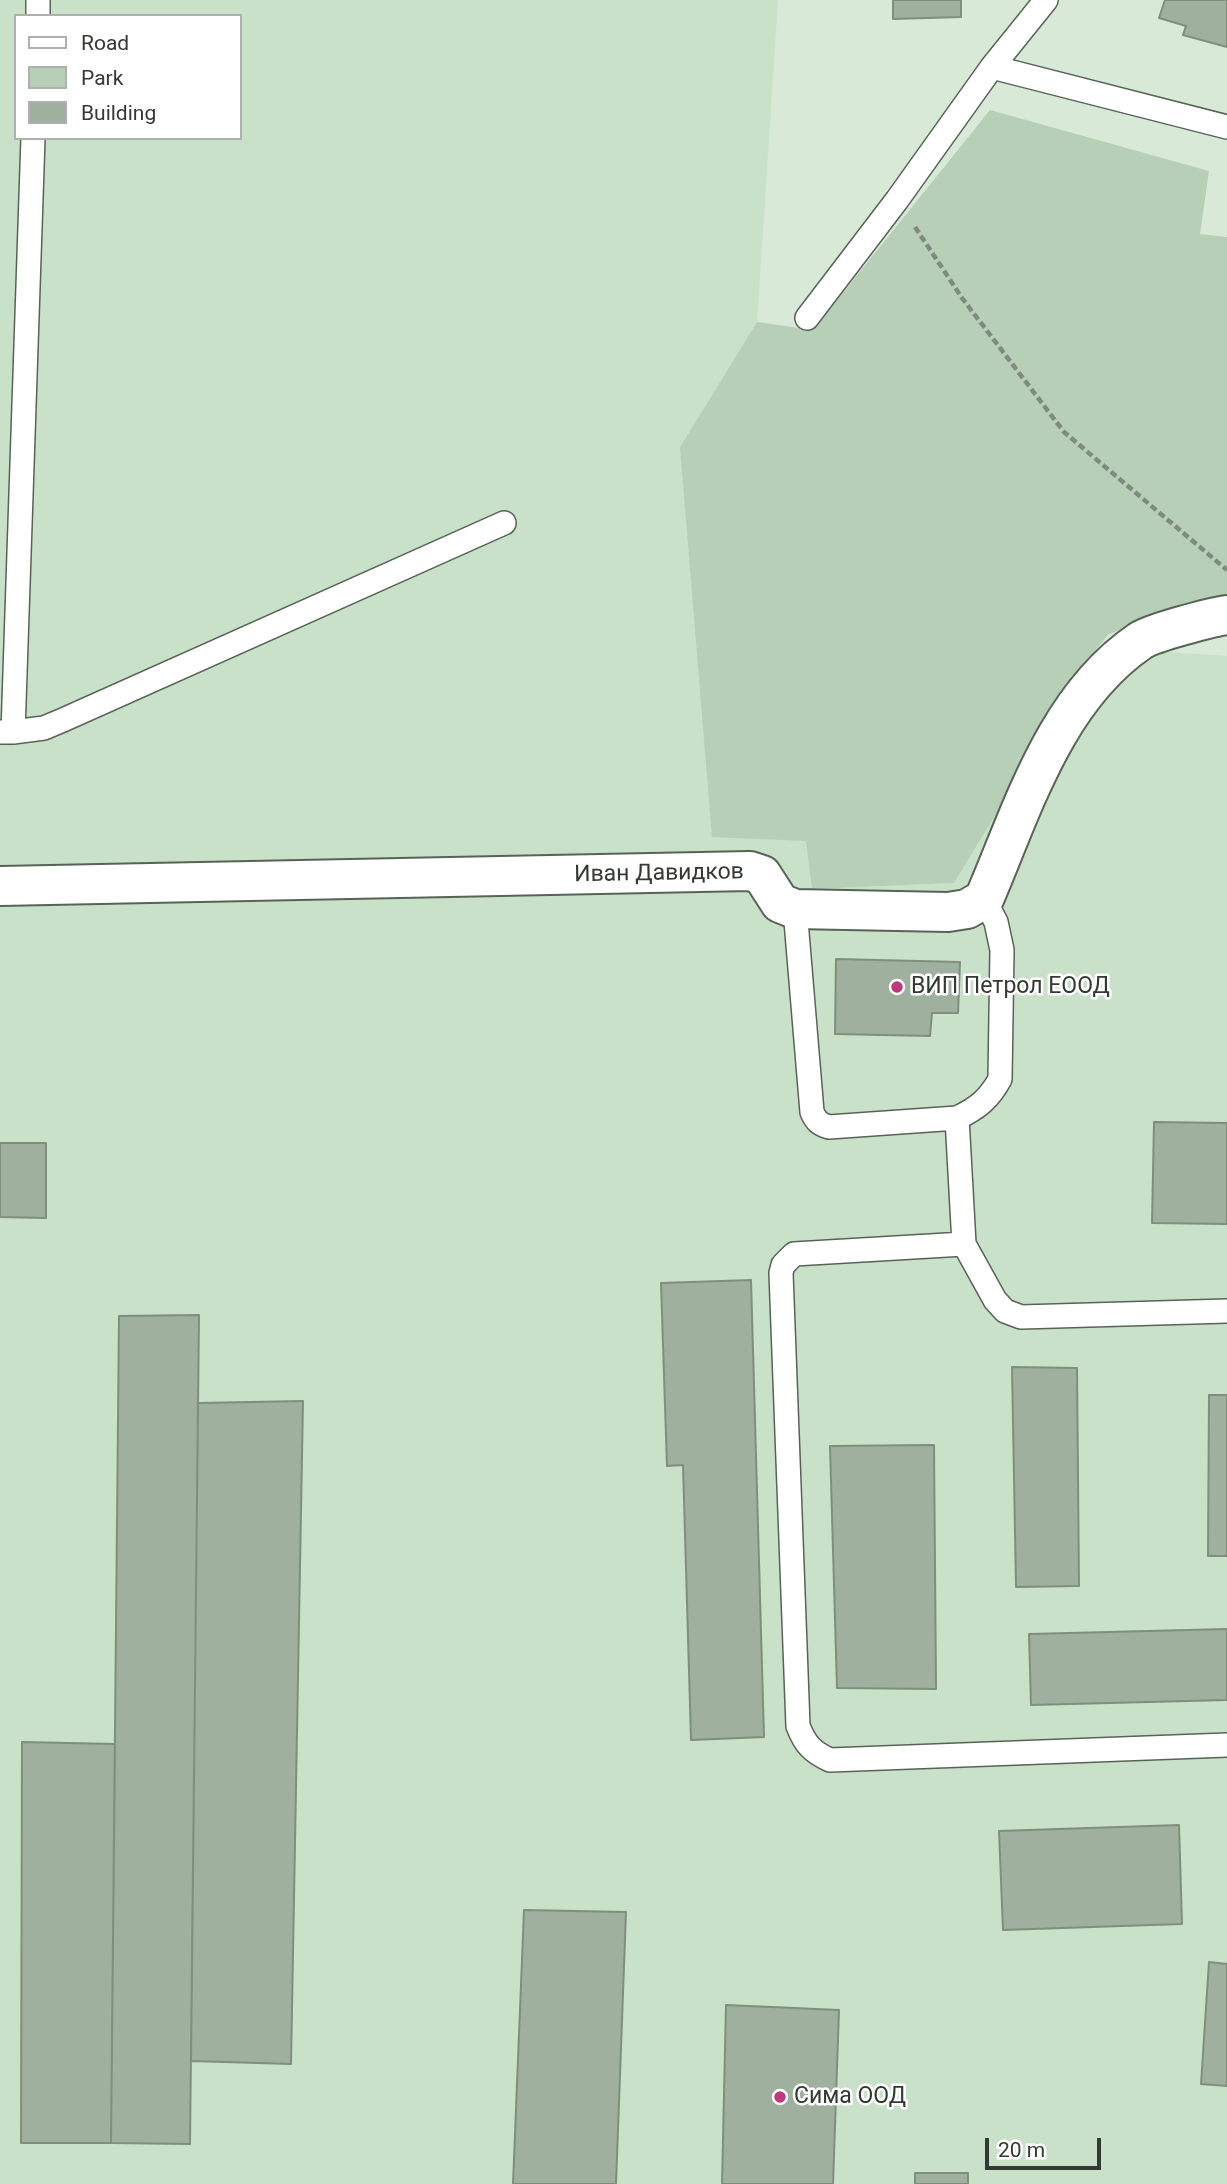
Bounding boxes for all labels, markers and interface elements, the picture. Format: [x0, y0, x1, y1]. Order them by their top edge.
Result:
legend [14, 14, 242, 140]
text: Road [81, 31, 129, 55]
text: Park [81, 66, 123, 90]
text: Building [81, 101, 156, 125]
street label: Иван Давидков [574, 859, 744, 889]
place label: ВИП Петрол ЕООД [911, 973, 1110, 1001]
marker: ВИП Петрол ЕООД [889, 979, 905, 995]
place label: Сима ООД [794, 2083, 906, 2111]
marker: Сима ООД [772, 2089, 788, 2105]
scale bar [989, 2124, 1104, 2168]
text: 20 m [998, 2138, 1045, 2162]

